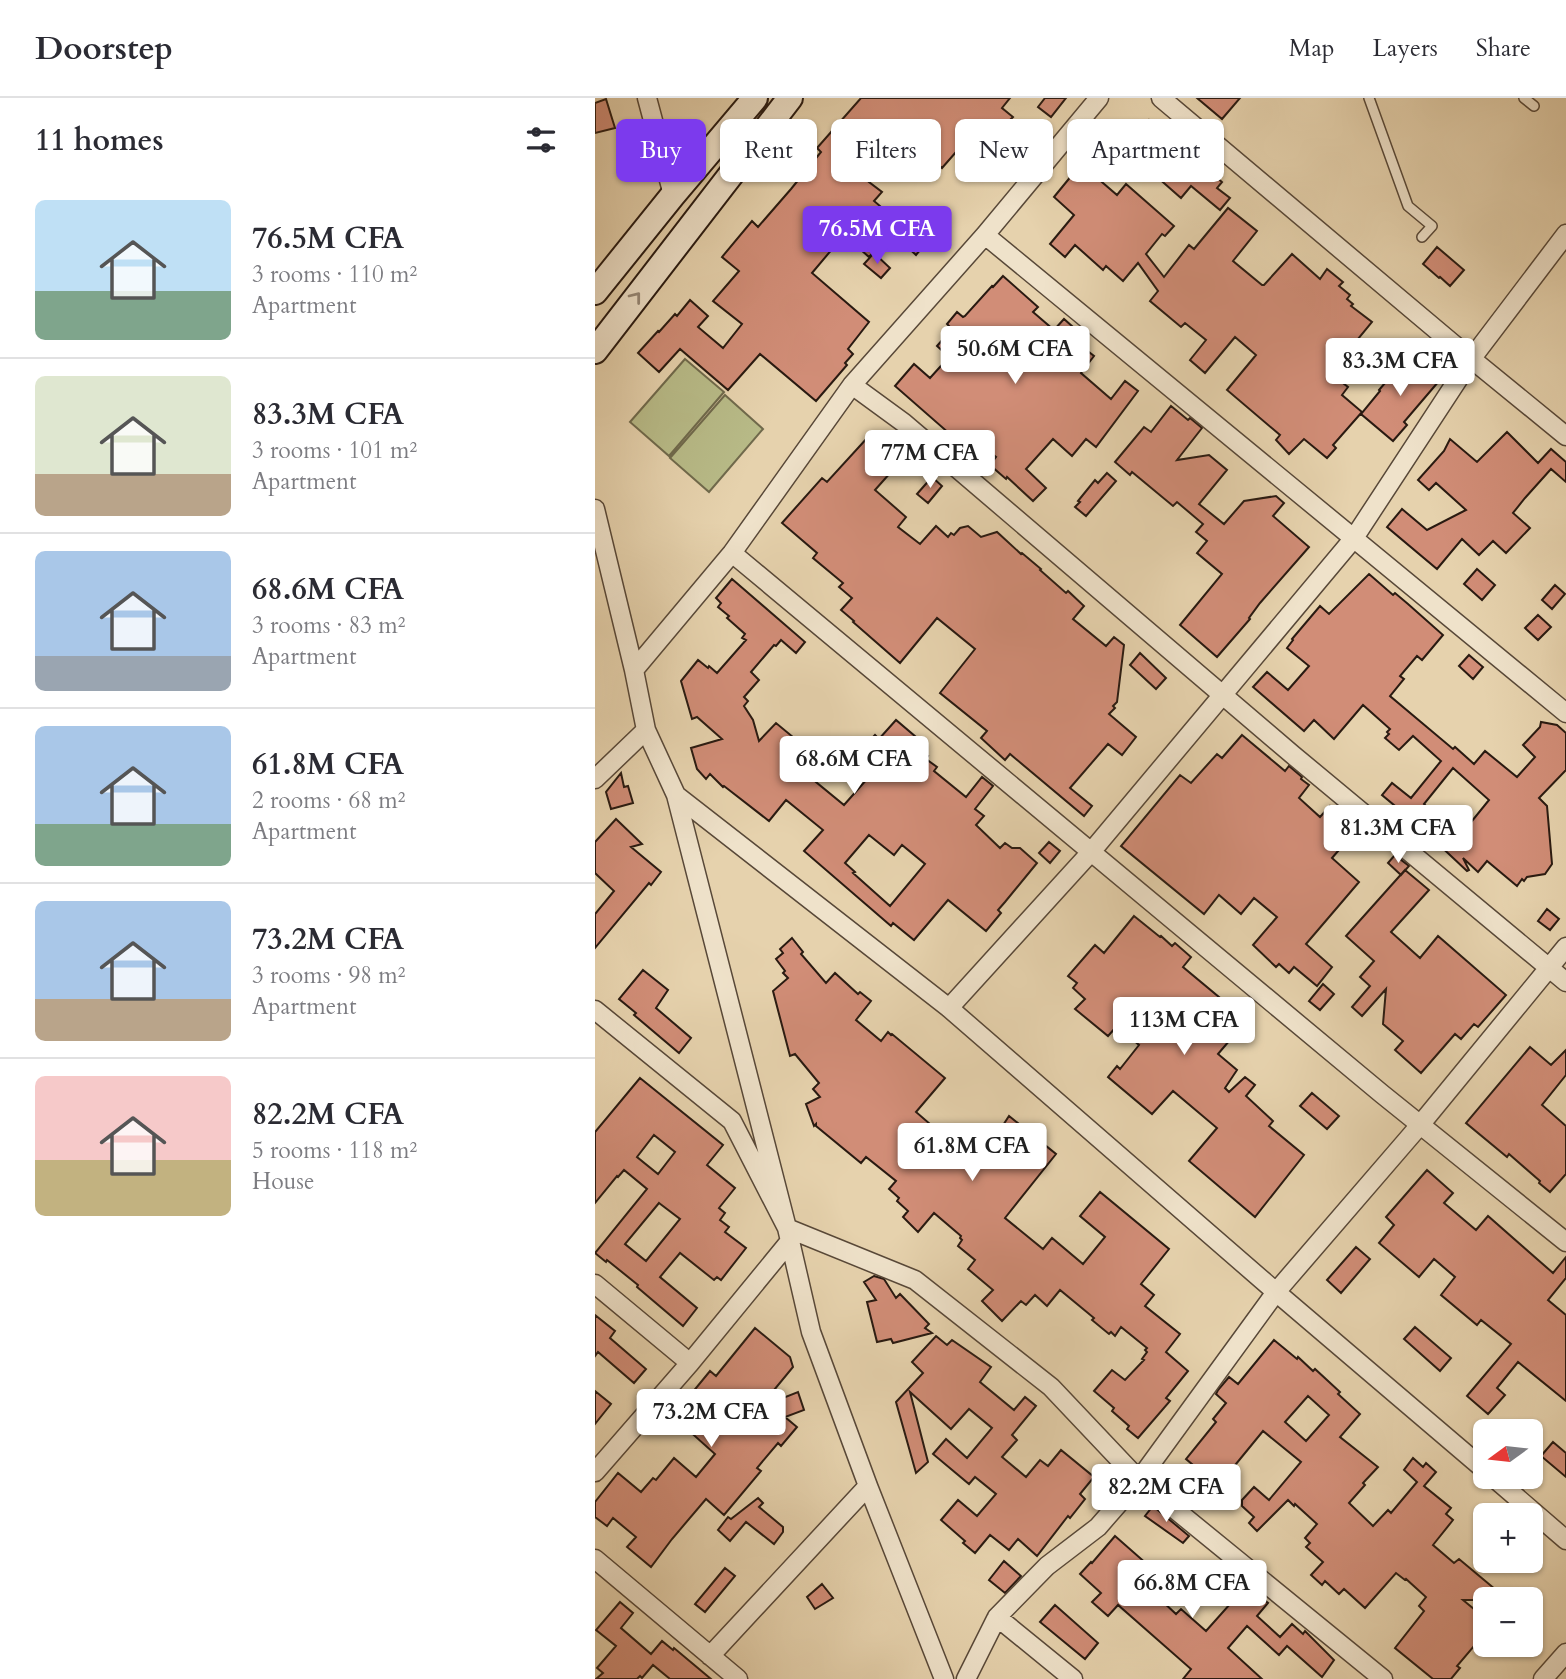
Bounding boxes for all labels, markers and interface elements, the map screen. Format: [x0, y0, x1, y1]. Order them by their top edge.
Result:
text: Doorstep [35, 26, 173, 71]
text: Map [1289, 32, 1335, 65]
text: Layers [1373, 32, 1438, 65]
text: Share [1476, 32, 1531, 65]
chip: Buy [616, 119, 706, 182]
chip: Rent [720, 119, 817, 182]
chip: Filters [831, 119, 941, 182]
chip: New [955, 119, 1053, 182]
chip: Apartment [1067, 119, 1224, 182]
text: 11 homes [35, 120, 164, 161]
icon: filters [522, 121, 560, 159]
pin: 76.5M CFA [797, 206, 957, 266]
text: 76.5M CFA [819, 213, 935, 244]
text: 76.5M CFA [252, 218, 404, 259]
icon: home [91, 228, 175, 312]
text: 3 rooms · 110 m² [252, 259, 417, 290]
text: Apartment [252, 290, 356, 321]
one-way arrow [628, 292, 641, 305]
pin: 50.6M CFA [935, 327, 1095, 386]
text: 50.6M CFA [957, 333, 1073, 364]
pin: 83.3M CFA [1320, 338, 1480, 398]
text: 83.3M CFA [1342, 345, 1458, 376]
text: 83.3M CFA [252, 394, 404, 435]
icon: home [91, 404, 175, 488]
pin: 77M CFA [865, 430, 995, 490]
text: 3 rooms · 101 m² [252, 435, 417, 466]
text: 77M CFA [881, 437, 979, 468]
text: Apartment [252, 466, 356, 497]
text: 68.6M CFA [252, 569, 404, 610]
icon: home [91, 579, 175, 663]
text: 3 rooms · 83 m² [252, 610, 405, 641]
text: Apartment [252, 641, 356, 672]
pin: 68.6M CFA [774, 736, 934, 796]
text: 68.6M CFA [796, 743, 912, 774]
text: 61.8M CFA [252, 744, 404, 785]
icon: home [91, 754, 175, 838]
text: 2 rooms · 68 m² [252, 785, 405, 816]
pin: 81.3M CFA [1318, 806, 1478, 865]
text: 81.3M CFA [1340, 812, 1456, 843]
text: Apartment [252, 816, 356, 847]
text: 73.2M CFA [252, 919, 404, 960]
icon: home [91, 929, 175, 1013]
text: 3 rooms · 98 m² [252, 960, 405, 991]
text: Apartment [252, 991, 356, 1022]
pin: 113M CFA [1112, 998, 1256, 1057]
text: 113M CFA [1129, 1004, 1239, 1035]
text: 82.2M CFA [252, 1094, 404, 1135]
icon: home [91, 1104, 175, 1188]
pin: 61.8M CFA [892, 1124, 1052, 1183]
text: 61.8M CFA [914, 1130, 1030, 1161]
text: 5 rooms · 118 m² [252, 1135, 417, 1166]
text: House [252, 1166, 314, 1197]
pin: 73.2M CFA [631, 1390, 791, 1449]
text: 73.2M CFA [653, 1396, 769, 1427]
north arrow [1473, 1419, 1543, 1489]
map controls [1473, 1419, 1543, 1657]
pin: 82.2M CFA [1086, 1464, 1246, 1524]
text: 82.2M CFA [1108, 1471, 1224, 1502]
button: + [1473, 1503, 1543, 1573]
pin: 66.8M CFA [1112, 1560, 1272, 1620]
text: 66.8M CFA [1134, 1567, 1250, 1598]
button: − [1473, 1587, 1543, 1657]

